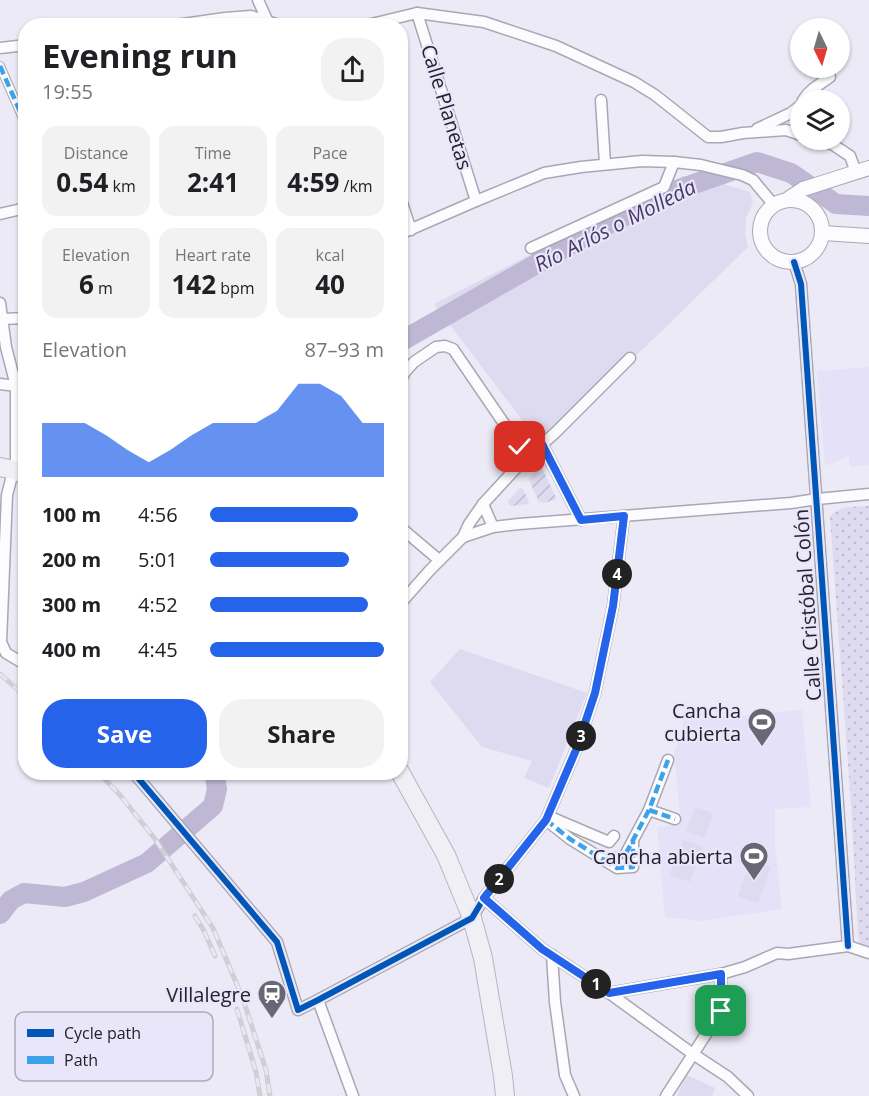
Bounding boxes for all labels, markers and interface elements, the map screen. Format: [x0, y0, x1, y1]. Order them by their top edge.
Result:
north arrow [790, 18, 850, 78]
map controls [790, 18, 850, 150]
text: Evening run [42, 33, 238, 78]
button: share [321, 38, 384, 101]
street label: Calle Planetas [415, 41, 479, 173]
text: 19:55 [42, 78, 93, 105]
button: layers [790, 90, 850, 150]
text: Distance [64, 142, 128, 164]
text: Time [195, 142, 231, 164]
text: Pace [312, 142, 348, 164]
text: 0.54 [56, 164, 108, 200]
text: 2:41 [187, 164, 239, 200]
text: 4:59 [287, 164, 339, 200]
water label: Río Arlós o Molleda [529, 172, 701, 278]
text: km [108, 175, 136, 197]
text: /km [339, 175, 373, 197]
text: Elevation [62, 244, 130, 266]
text: Heart rate [175, 244, 251, 266]
text: kcal [316, 244, 345, 266]
text: 6 [79, 266, 94, 302]
text: 142 [171, 266, 216, 302]
text: 40 [315, 266, 345, 302]
text: m [94, 277, 113, 299]
text: bpm [216, 277, 255, 299]
text: Elevation [42, 336, 127, 363]
text: 87–93 m [305, 336, 384, 363]
pin [494, 421, 545, 472]
icon: check [503, 430, 536, 463]
text: 100 m [42, 501, 101, 528]
text: 4:56 [138, 501, 178, 528]
street label: Calle Cristóbal Colón [787, 508, 827, 702]
text: 200 m [42, 546, 101, 573]
text: 5:01 [138, 546, 178, 573]
pin: 4 [602, 559, 632, 589]
text: 4 [612, 563, 622, 585]
text: 300 m [42, 591, 101, 618]
text: 4:52 [138, 591, 178, 618]
text: 400 m [42, 636, 101, 663]
text: 4:45 [138, 636, 178, 663]
place label: Cancha cubierta [664, 697, 741, 747]
button: Save [42, 699, 207, 768]
button: Share [219, 699, 384, 768]
sports icon: Cancha cubierta [746, 706, 778, 748]
pin: 3 [566, 721, 596, 751]
text: 3 [576, 725, 586, 747]
sports icon: Cancha abierta [738, 840, 770, 882]
place label: Cancha abierta [593, 843, 733, 870]
pin: 2 [484, 864, 514, 894]
text: 2 [494, 868, 504, 890]
pin: 1 [581, 969, 611, 999]
text: 1 [591, 973, 601, 995]
station icon: Villalegre [256, 978, 288, 1020]
place label: Villalegre [166, 981, 251, 1008]
pin [695, 985, 746, 1036]
icon: arrive [704, 994, 737, 1027]
legend [15, 1012, 213, 1081]
text: Cycle path [64, 1022, 141, 1044]
text: Path [64, 1049, 98, 1071]

